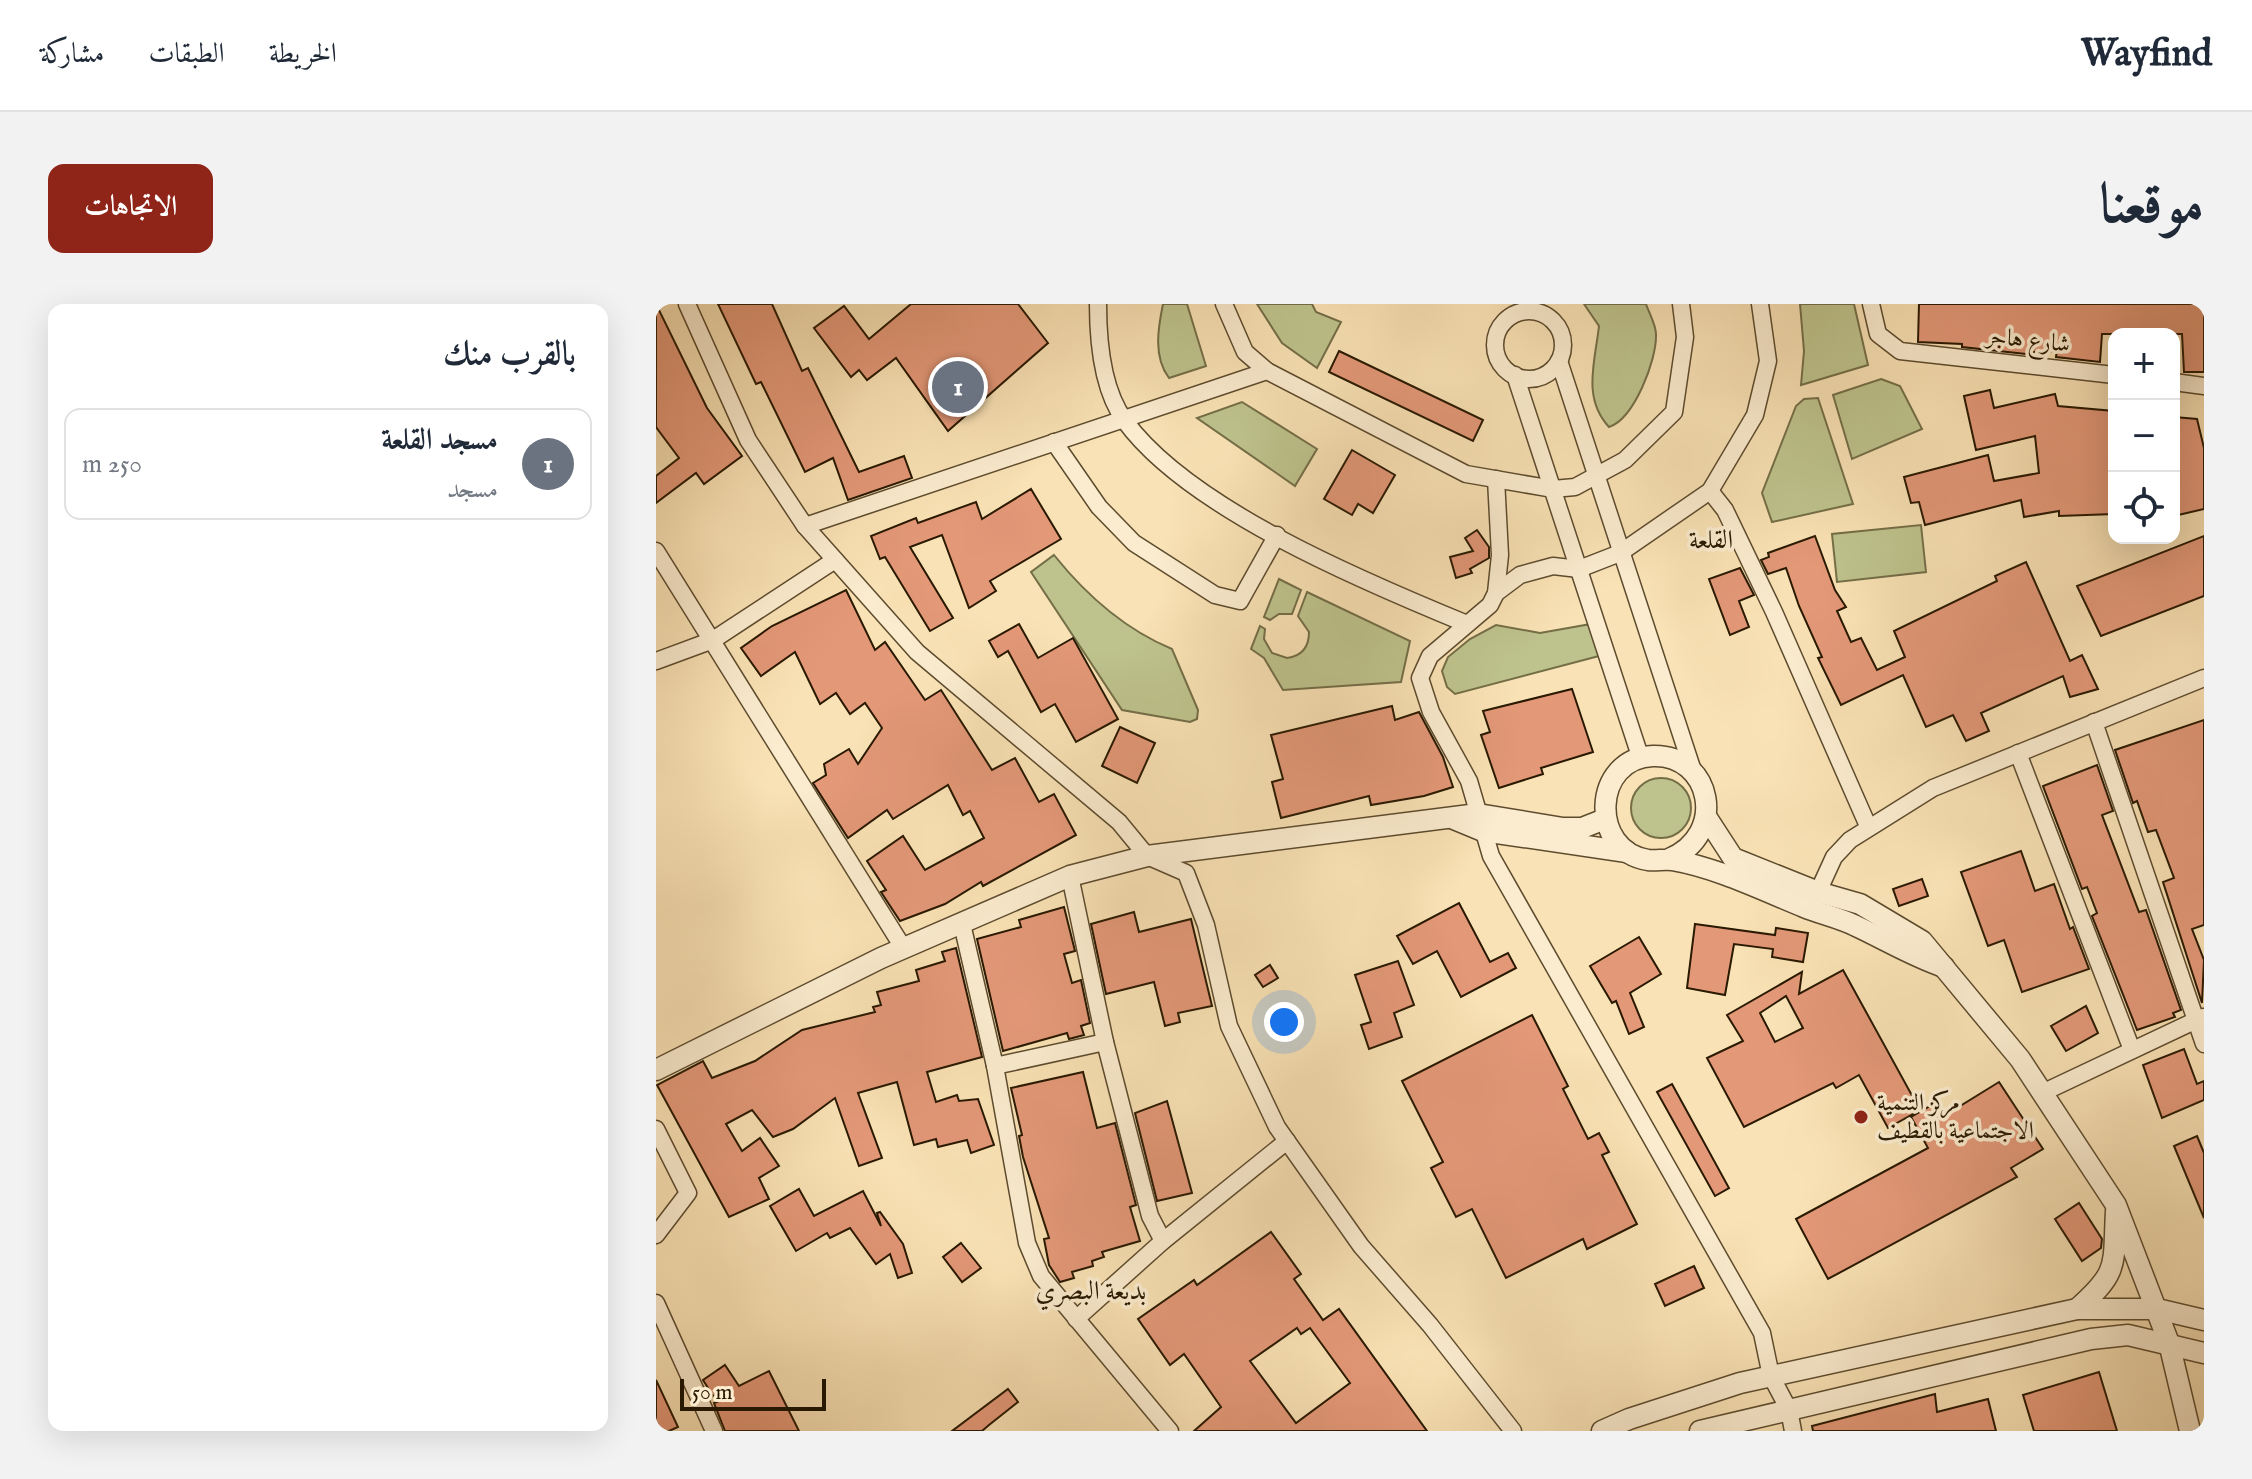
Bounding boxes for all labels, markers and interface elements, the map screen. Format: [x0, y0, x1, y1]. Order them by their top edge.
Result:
text: Wayfind [2081, 31, 2212, 79]
text: مشاركة [40, 37, 104, 72]
text: الطبقات [148, 37, 225, 72]
text: الخريطة [269, 37, 337, 72]
button: الاتجاهات [48, 164, 213, 253]
text: موقعنا [2099, 171, 2204, 242]
street label: شارع هاجر [1981, 321, 2072, 364]
map controls [2108, 328, 2180, 544]
button: + [2108, 328, 2180, 400]
text: بالقرب منك [443, 333, 576, 376]
pin: 1 [932, 357, 984, 417]
button: − [2108, 400, 2180, 472]
text: مسجد القلعة [381, 422, 498, 460]
text: 250 m [82, 448, 142, 481]
text: 1 [543, 448, 553, 481]
button: locate [2108, 472, 2180, 544]
text: مسجد [447, 473, 498, 506]
district label: القلعة [1689, 524, 1733, 557]
your location [1264, 1002, 1304, 1042]
place label: مركز التنمية الاجتماعية بالقطيف [1877, 1088, 2034, 1147]
marker: مركز التنمية الاجتماعية بالقطيف [1852, 1108, 1870, 1126]
district label: بديعة البصري [1036, 1275, 1146, 1311]
scale bar [680, 1375, 826, 1411]
text: 50 m [692, 1379, 733, 1407]

